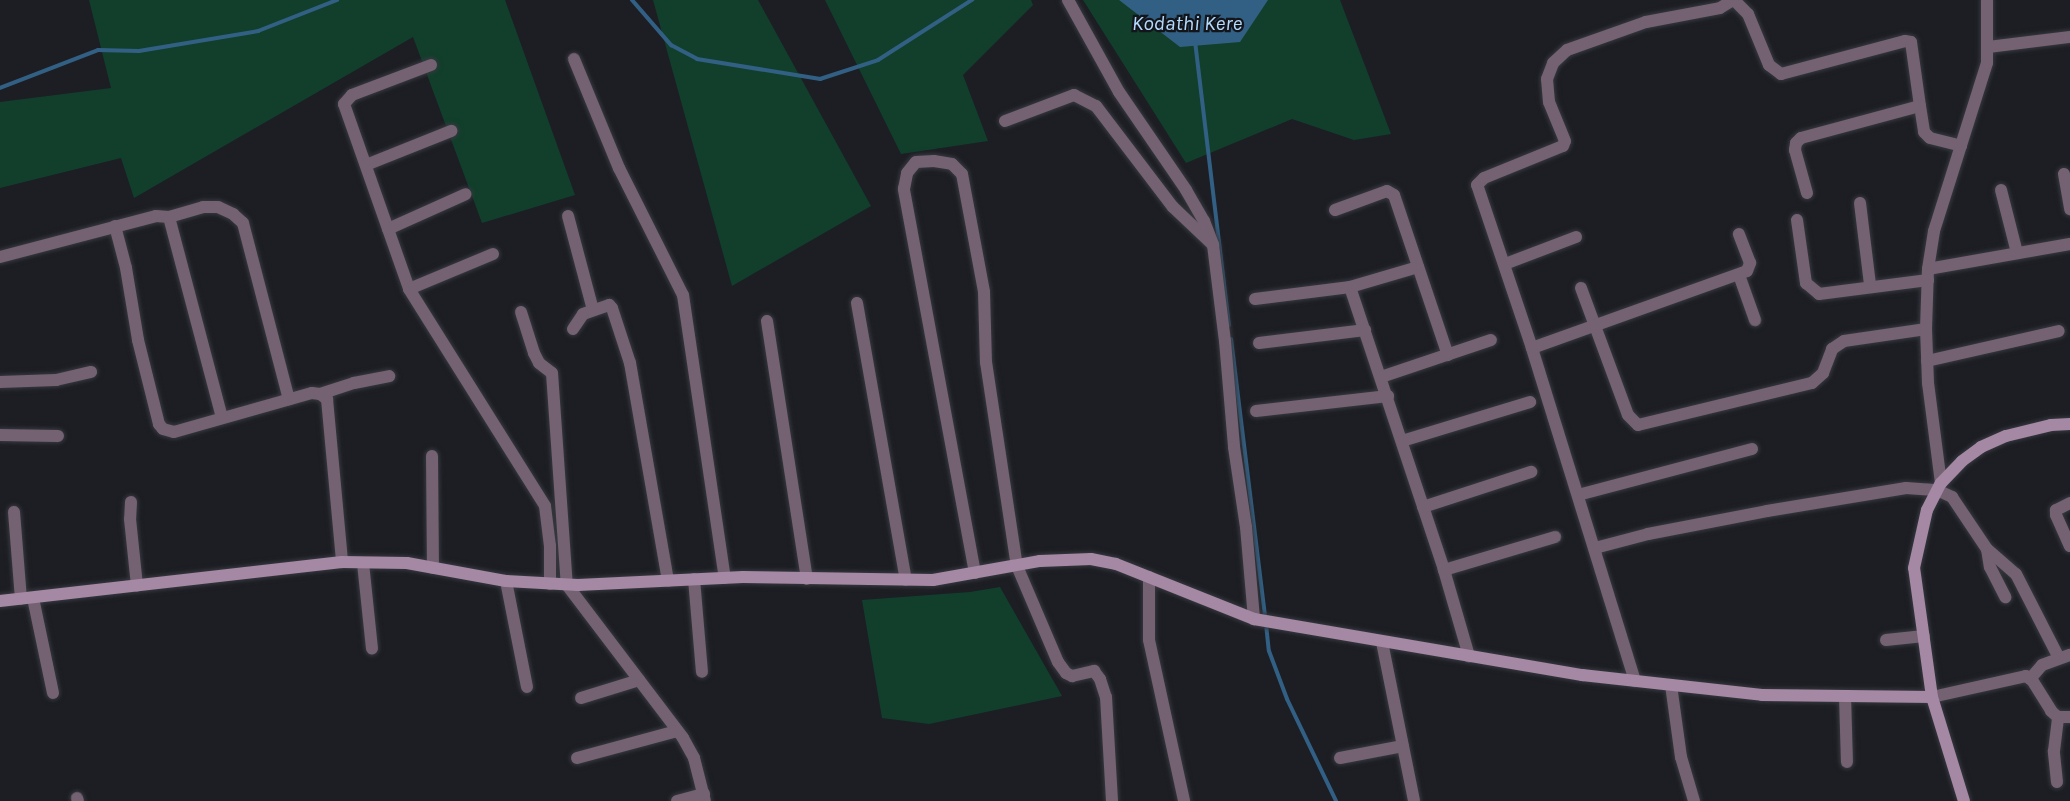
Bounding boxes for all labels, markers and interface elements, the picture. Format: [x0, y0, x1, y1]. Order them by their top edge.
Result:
water label: Kodathi Kere [1132, 10, 1242, 36]

